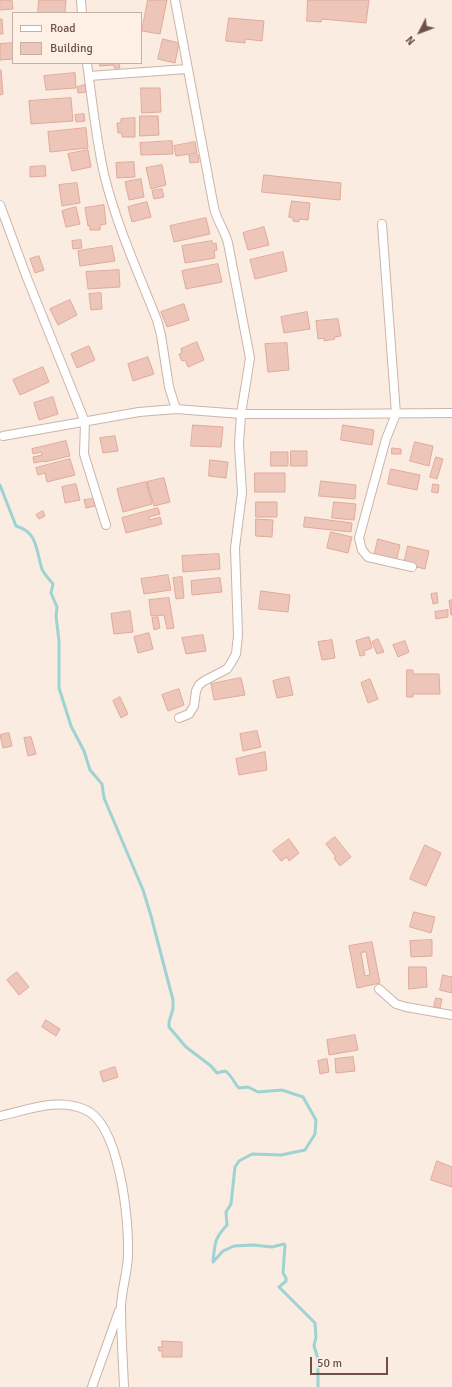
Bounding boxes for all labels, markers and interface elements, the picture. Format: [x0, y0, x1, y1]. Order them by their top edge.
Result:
legend [12, 12, 142, 64]
north arrow [400, 12, 440, 52]
text: Road [50, 21, 76, 36]
text: N [403, 33, 418, 48]
text: Building [50, 41, 93, 56]
scale bar [312, 1349, 390, 1375]
text: 50 m [317, 1356, 342, 1371]

